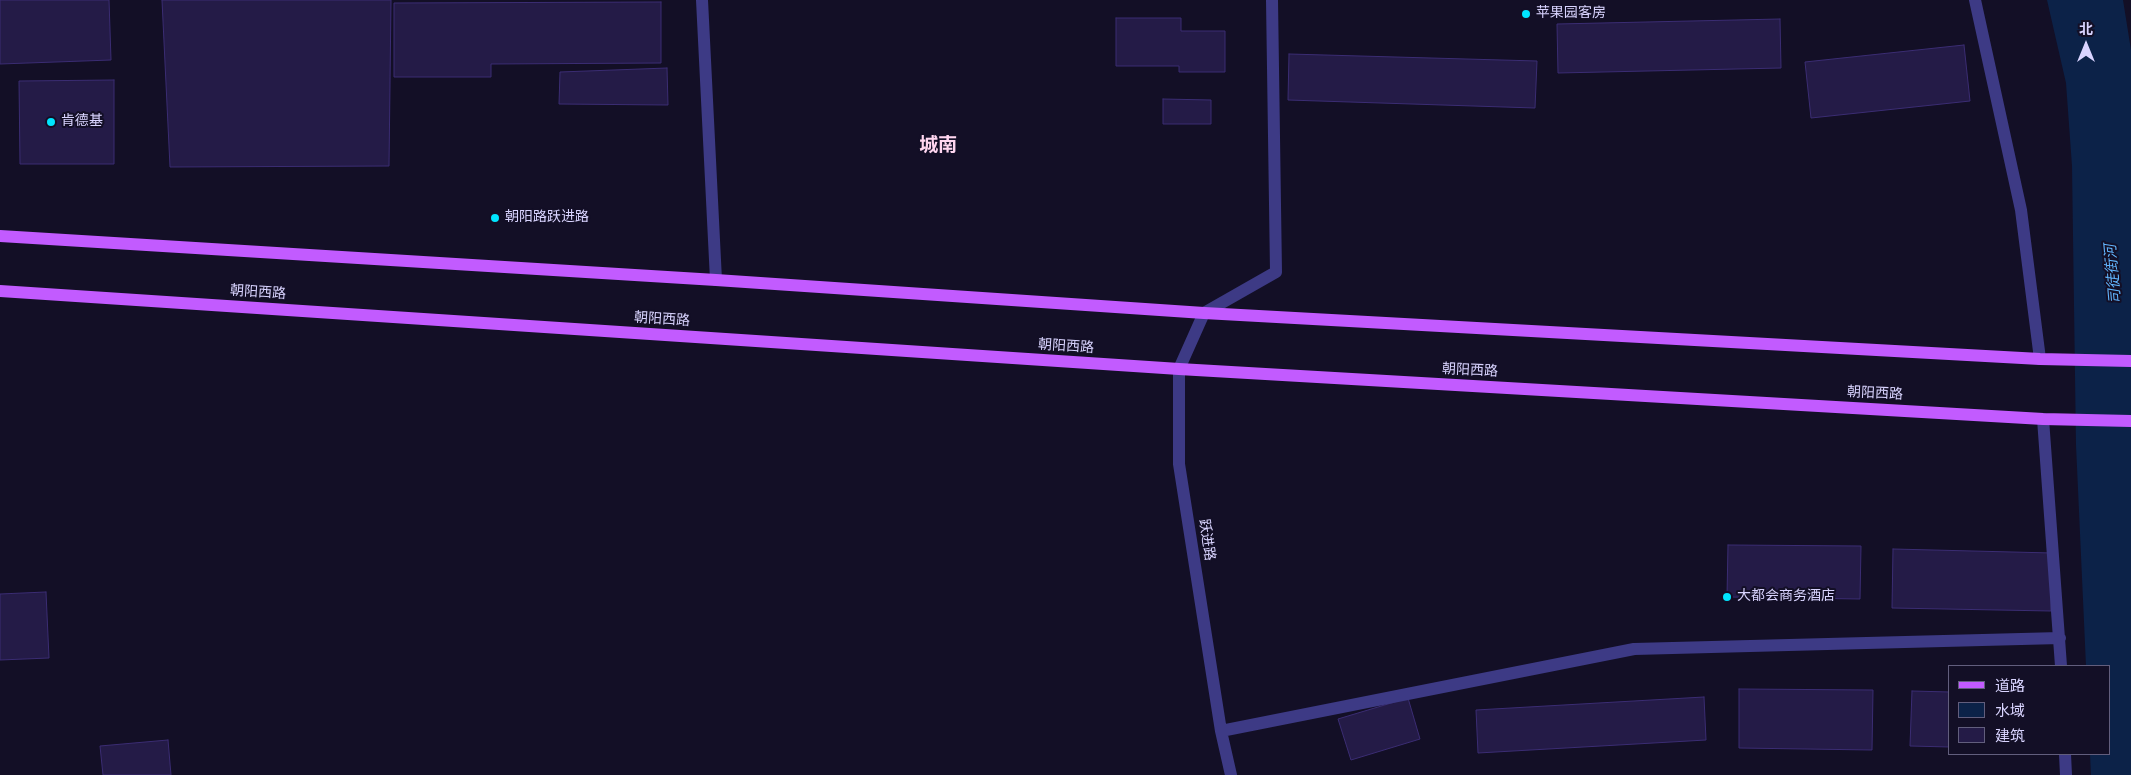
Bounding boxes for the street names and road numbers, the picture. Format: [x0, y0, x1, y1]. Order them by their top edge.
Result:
street label: 朝阳西路 [229, 283, 287, 303]
street label: 朝阳西路 [633, 310, 691, 330]
street label: 朝阳西路 [1037, 337, 1095, 357]
street label: 朝阳西路 [1442, 361, 1498, 381]
street label: 朝阳西路 [1847, 384, 1903, 404]
street label: 跃进路 [1194, 518, 1218, 562]

